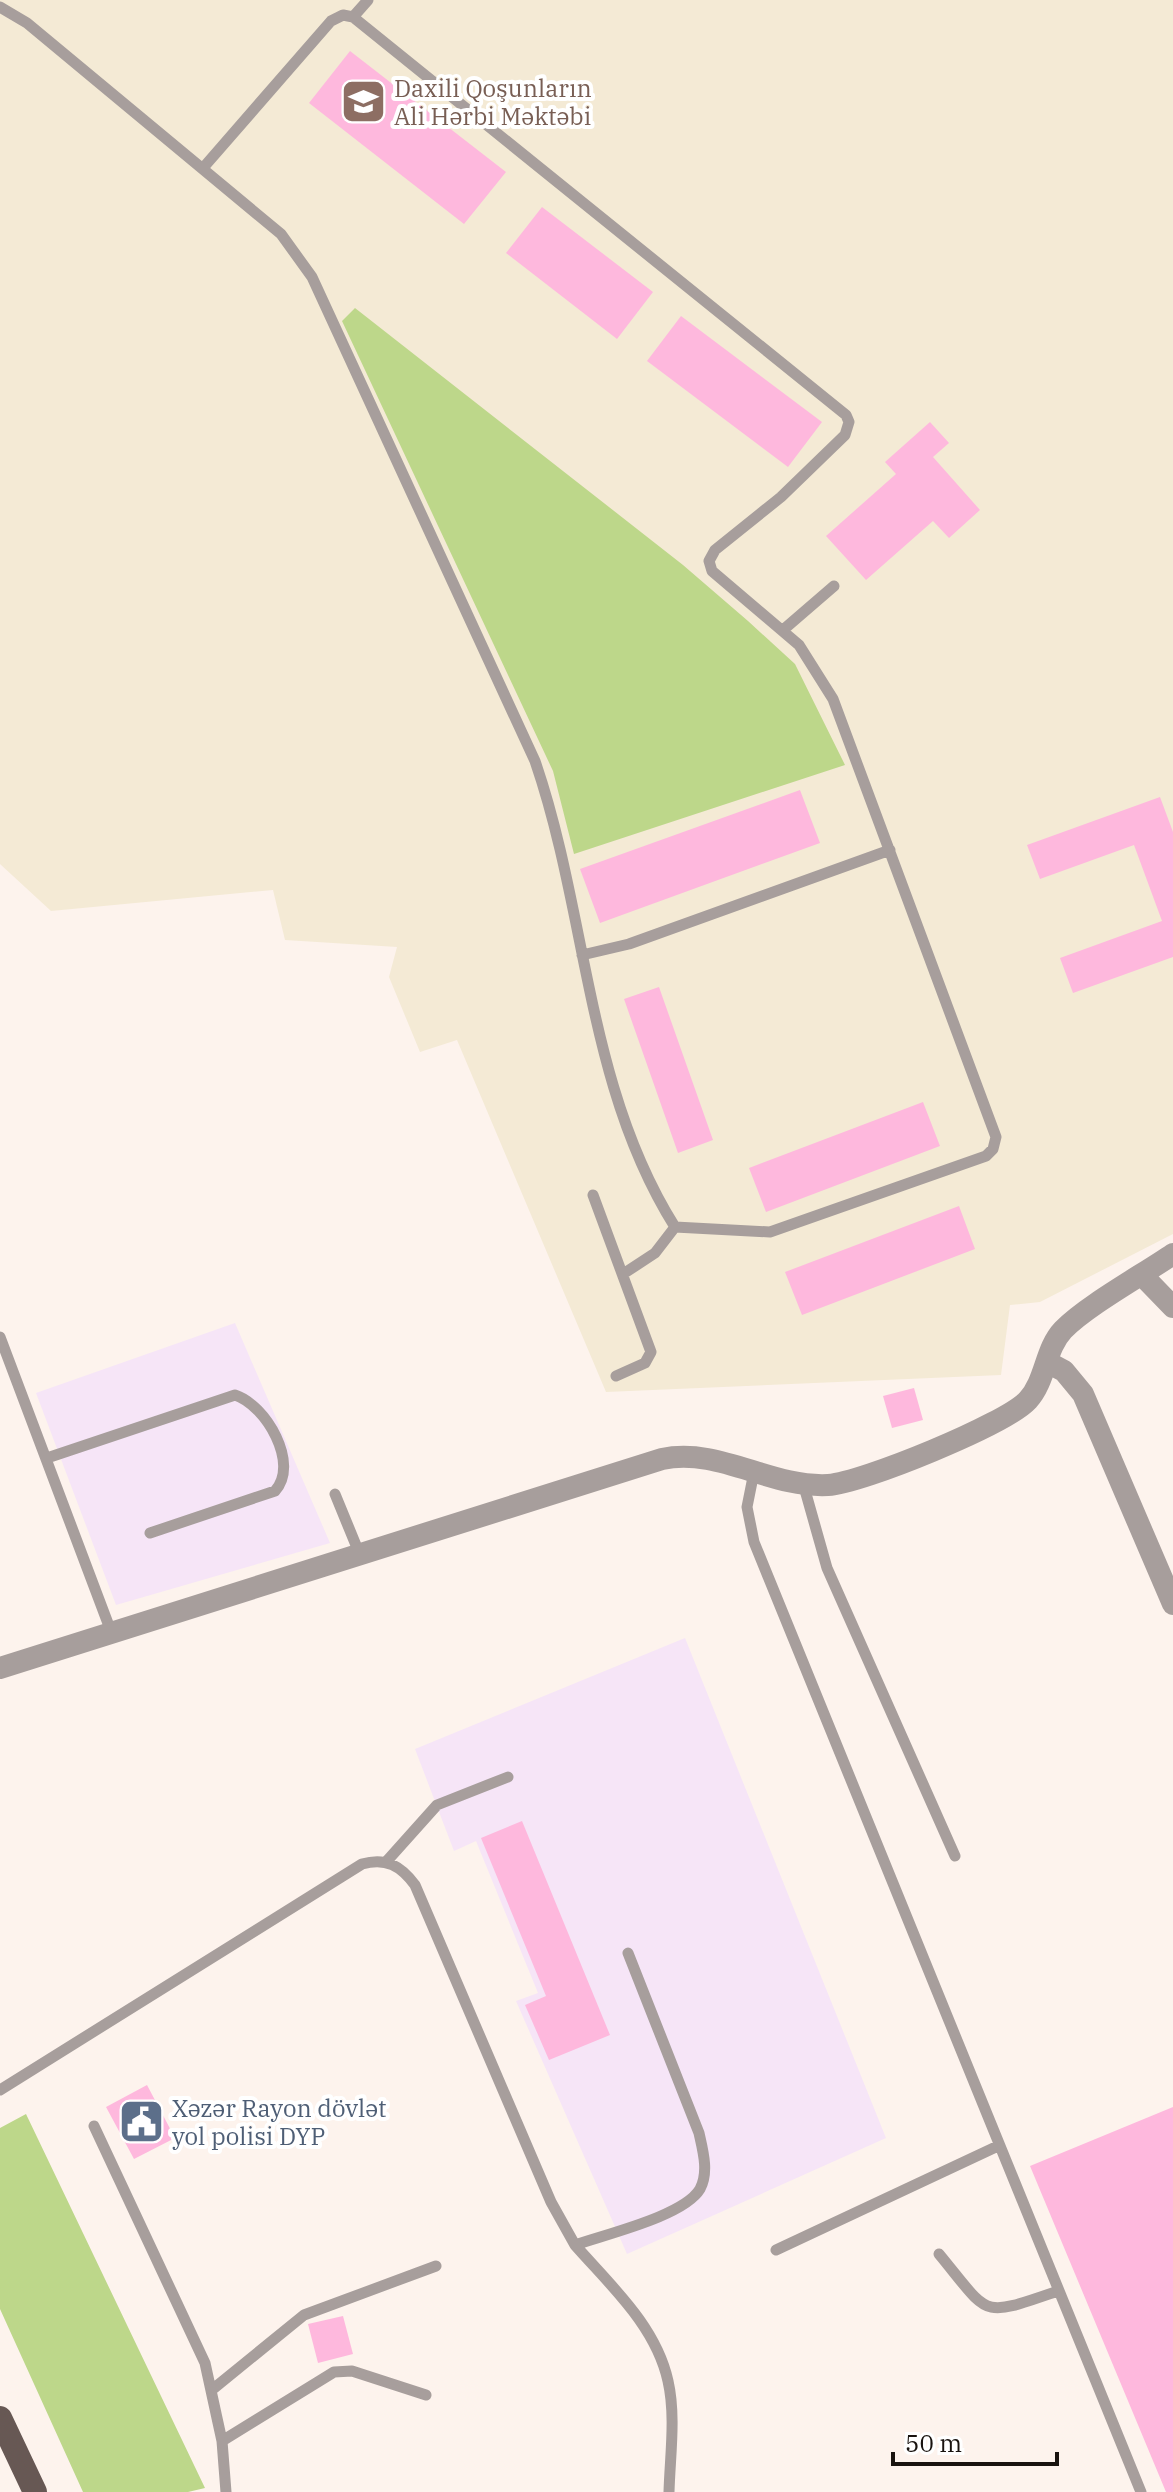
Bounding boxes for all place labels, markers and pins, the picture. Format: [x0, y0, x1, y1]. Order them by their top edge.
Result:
place label: Daxili Qoşunların Ali Hərbi Məktəbi [394, 72, 592, 132]
school or university icon: Daxili Qoşunların Ali Hərbi Məktəbi [339, 78, 387, 126]
place label: Xəzər Rayon dövlət yol polisi DYP [172, 2092, 387, 2152]
public building icon: Xəzər Rayon dövlət yol polisi DYP [117, 2098, 165, 2146]

